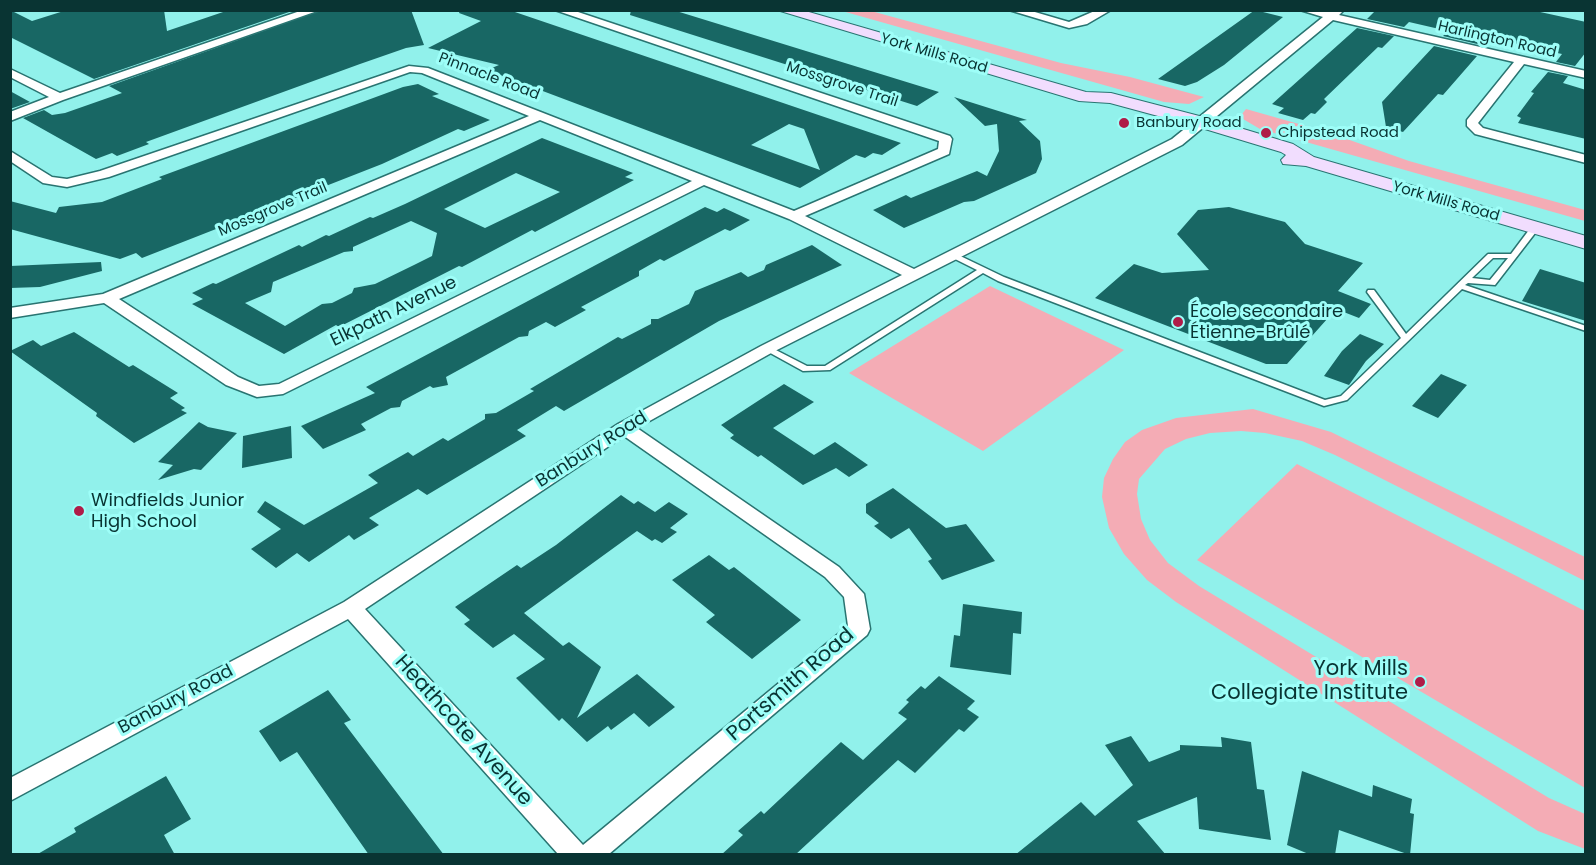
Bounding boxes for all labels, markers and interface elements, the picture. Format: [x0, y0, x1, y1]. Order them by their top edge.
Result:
street label: Harlington Road [1436, 18, 1558, 62]
street label: York Mills Road [878, 30, 990, 78]
street label: Pinnacle Road [436, 49, 542, 105]
street label: Mossgrove Trail [784, 58, 900, 112]
place label: Banbury Road [1136, 114, 1242, 132]
marker: Banbury Road [1117, 116, 1131, 130]
place label: Chipstead Road [1278, 124, 1399, 142]
marker: Chipstead Road [1259, 126, 1273, 140]
street label: York Mills Road [1390, 178, 1502, 226]
street label: Mossgrove Trail [216, 179, 330, 241]
street label: Elkpath Avenue [327, 272, 461, 352]
place label: École secondaire Étienne-Brûlé [1190, 301, 1343, 344]
marker: École secondaire Étienne-Brûlé [1171, 315, 1185, 329]
street label: Banbury Road [532, 407, 652, 493]
place label: Windfields Junior High School [91, 490, 244, 532]
marker: Windfields Junior High School [72, 504, 86, 518]
street label: Portsmith Road [722, 623, 860, 747]
street label: Heathcote Avenue [389, 650, 537, 812]
place label: York Mills Collegiate Institute [1211, 657, 1408, 707]
street label: Banbury Road [115, 661, 237, 739]
marker: York Mills Collegiate Institute [1413, 675, 1427, 689]

